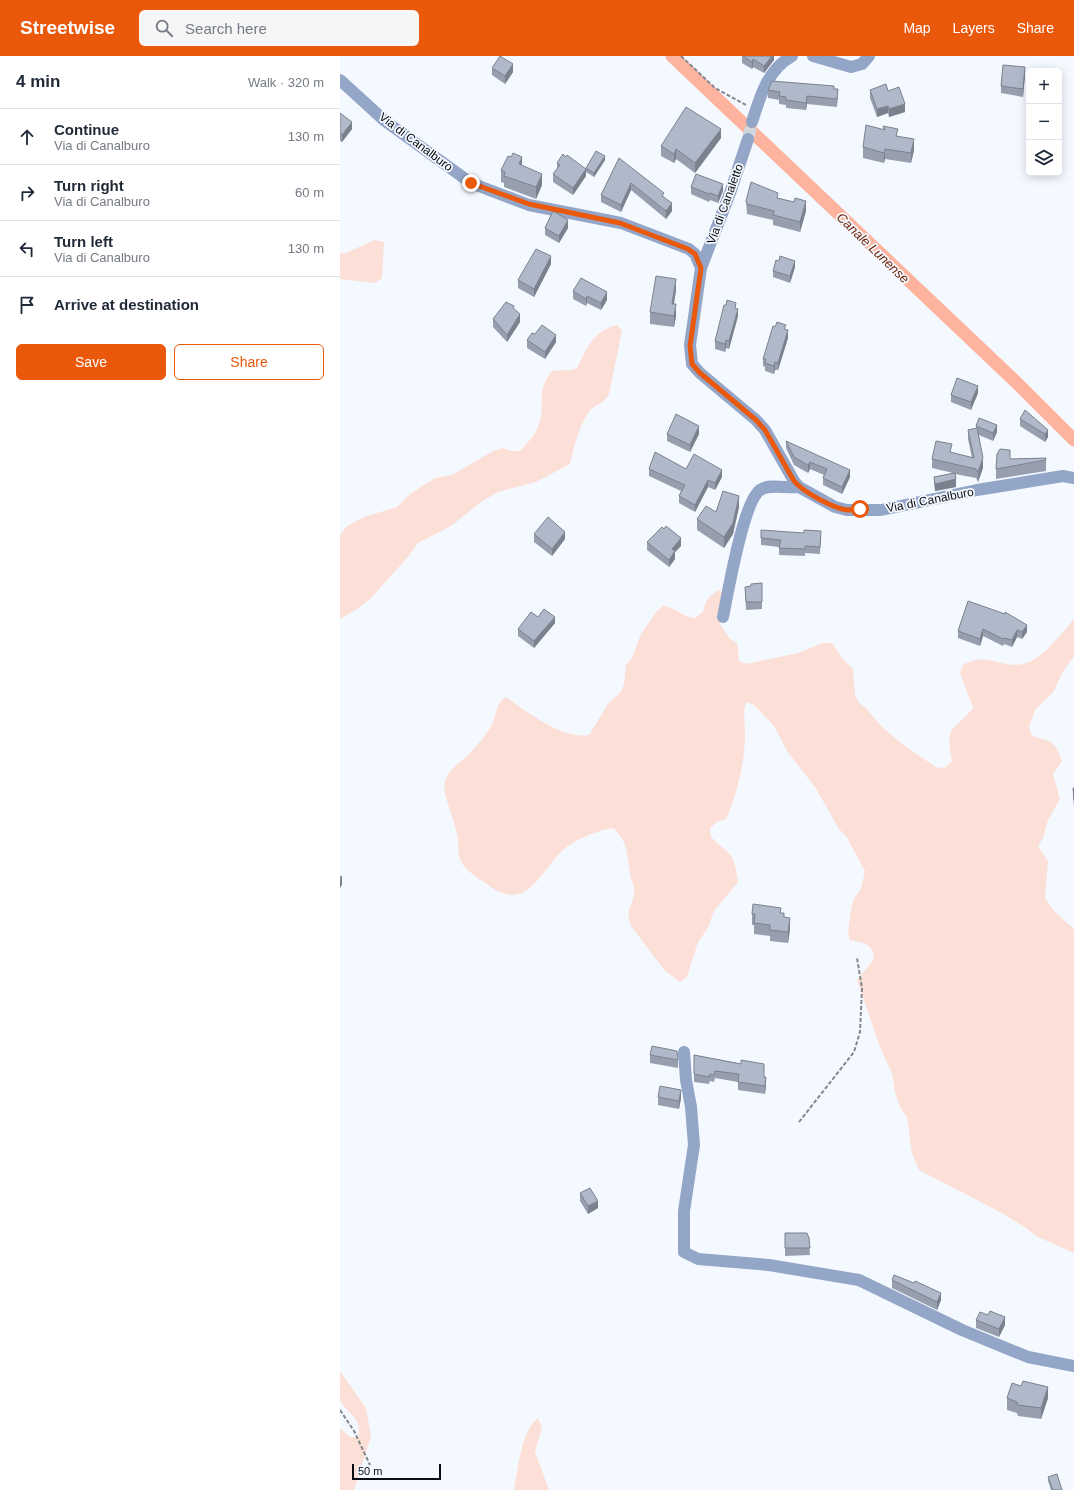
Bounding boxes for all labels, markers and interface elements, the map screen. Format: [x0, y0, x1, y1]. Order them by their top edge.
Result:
search box [139, 10, 419, 46]
text: Streetwise [20, 17, 115, 38]
icon: search [153, 17, 175, 39]
text: Search here [185, 20, 267, 37]
text: Map [903, 20, 931, 36]
text: Layers [953, 20, 995, 36]
text: Share [1017, 20, 1054, 36]
map controls [1026, 68, 1062, 176]
button: + [1026, 68, 1062, 104]
text: 4 min [16, 72, 60, 91]
text: Walk · 320 m [248, 75, 324, 90]
button: − [1026, 104, 1062, 140]
street label: Via di Canalburo [376, 110, 456, 174]
text: Continue [54, 121, 119, 138]
icon: ahead [16, 126, 38, 148]
text: 130 m [288, 129, 324, 144]
text: Via di Canalburo [54, 138, 150, 153]
button: layers [1026, 140, 1062, 176]
street label: Via di Canaletto [704, 162, 746, 246]
route end [462, 174, 480, 192]
text: Turn right [54, 177, 124, 194]
icon: right [16, 182, 38, 204]
text: 60 m [295, 185, 324, 200]
text: Via di Canalburo [54, 194, 150, 209]
water label: Canale Lunense [834, 210, 912, 286]
text: Turn left [54, 233, 113, 250]
icon: left [16, 238, 38, 260]
text: 130 m [288, 241, 324, 256]
text: Via di Canalburo [54, 250, 150, 265]
icon: arrive [16, 294, 38, 316]
text: Arrive at destination [54, 296, 199, 313]
button: Save [16, 344, 166, 380]
button: Share [174, 344, 324, 380]
street label: Via di Canalburo [885, 485, 975, 515]
route start [851, 500, 869, 518]
scale bar [352, 1462, 441, 1481]
text: 50 m [358, 1465, 382, 1477]

